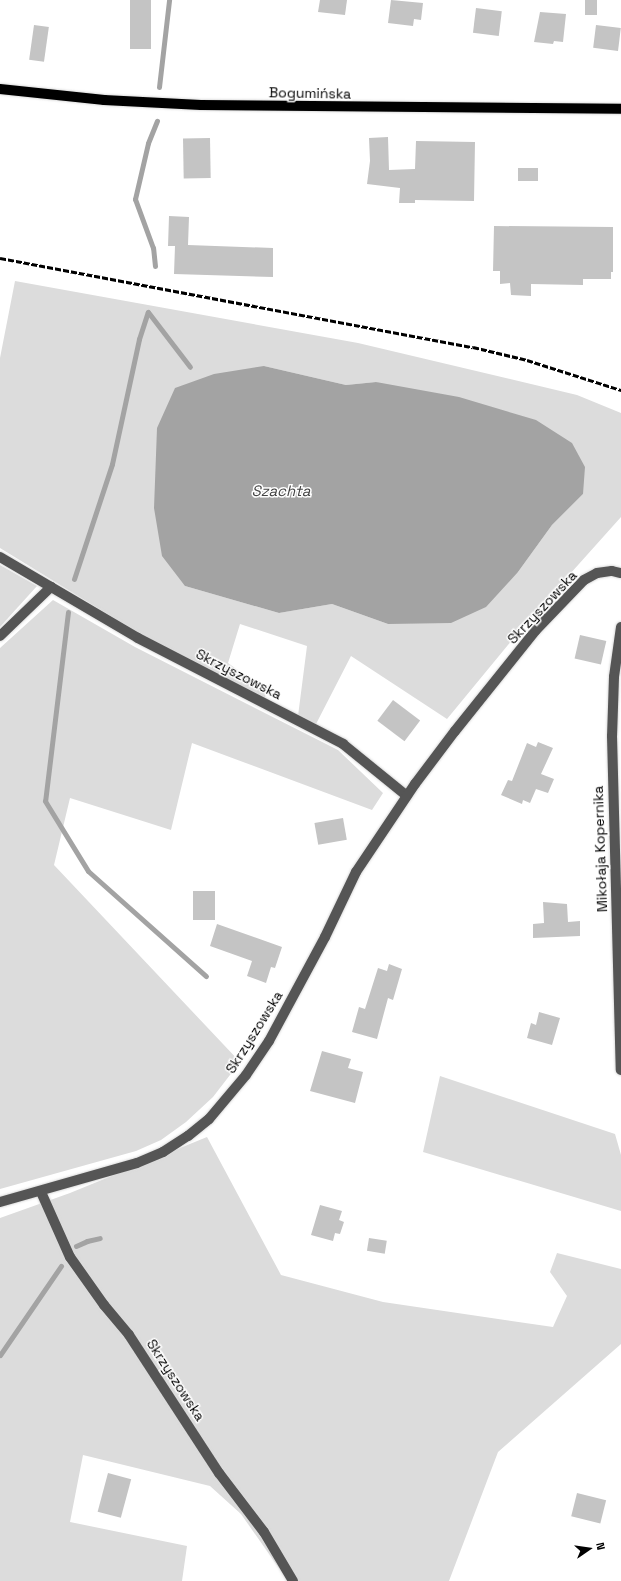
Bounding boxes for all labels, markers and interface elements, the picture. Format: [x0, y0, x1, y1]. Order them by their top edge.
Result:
street label: Bogumińska [269, 84, 351, 102]
water label: Szachta [252, 482, 310, 500]
street label: Skrzyszowska [504, 567, 580, 647]
street label: Skrzyszowska [193, 645, 285, 703]
street label: Mikołaja Kopernika [589, 785, 611, 913]
street label: Skrzyszowska [222, 988, 286, 1076]
street label: Skrzyszowska [143, 1336, 209, 1424]
north arrow [569, 1529, 609, 1569]
text: N [593, 1541, 608, 1551]

